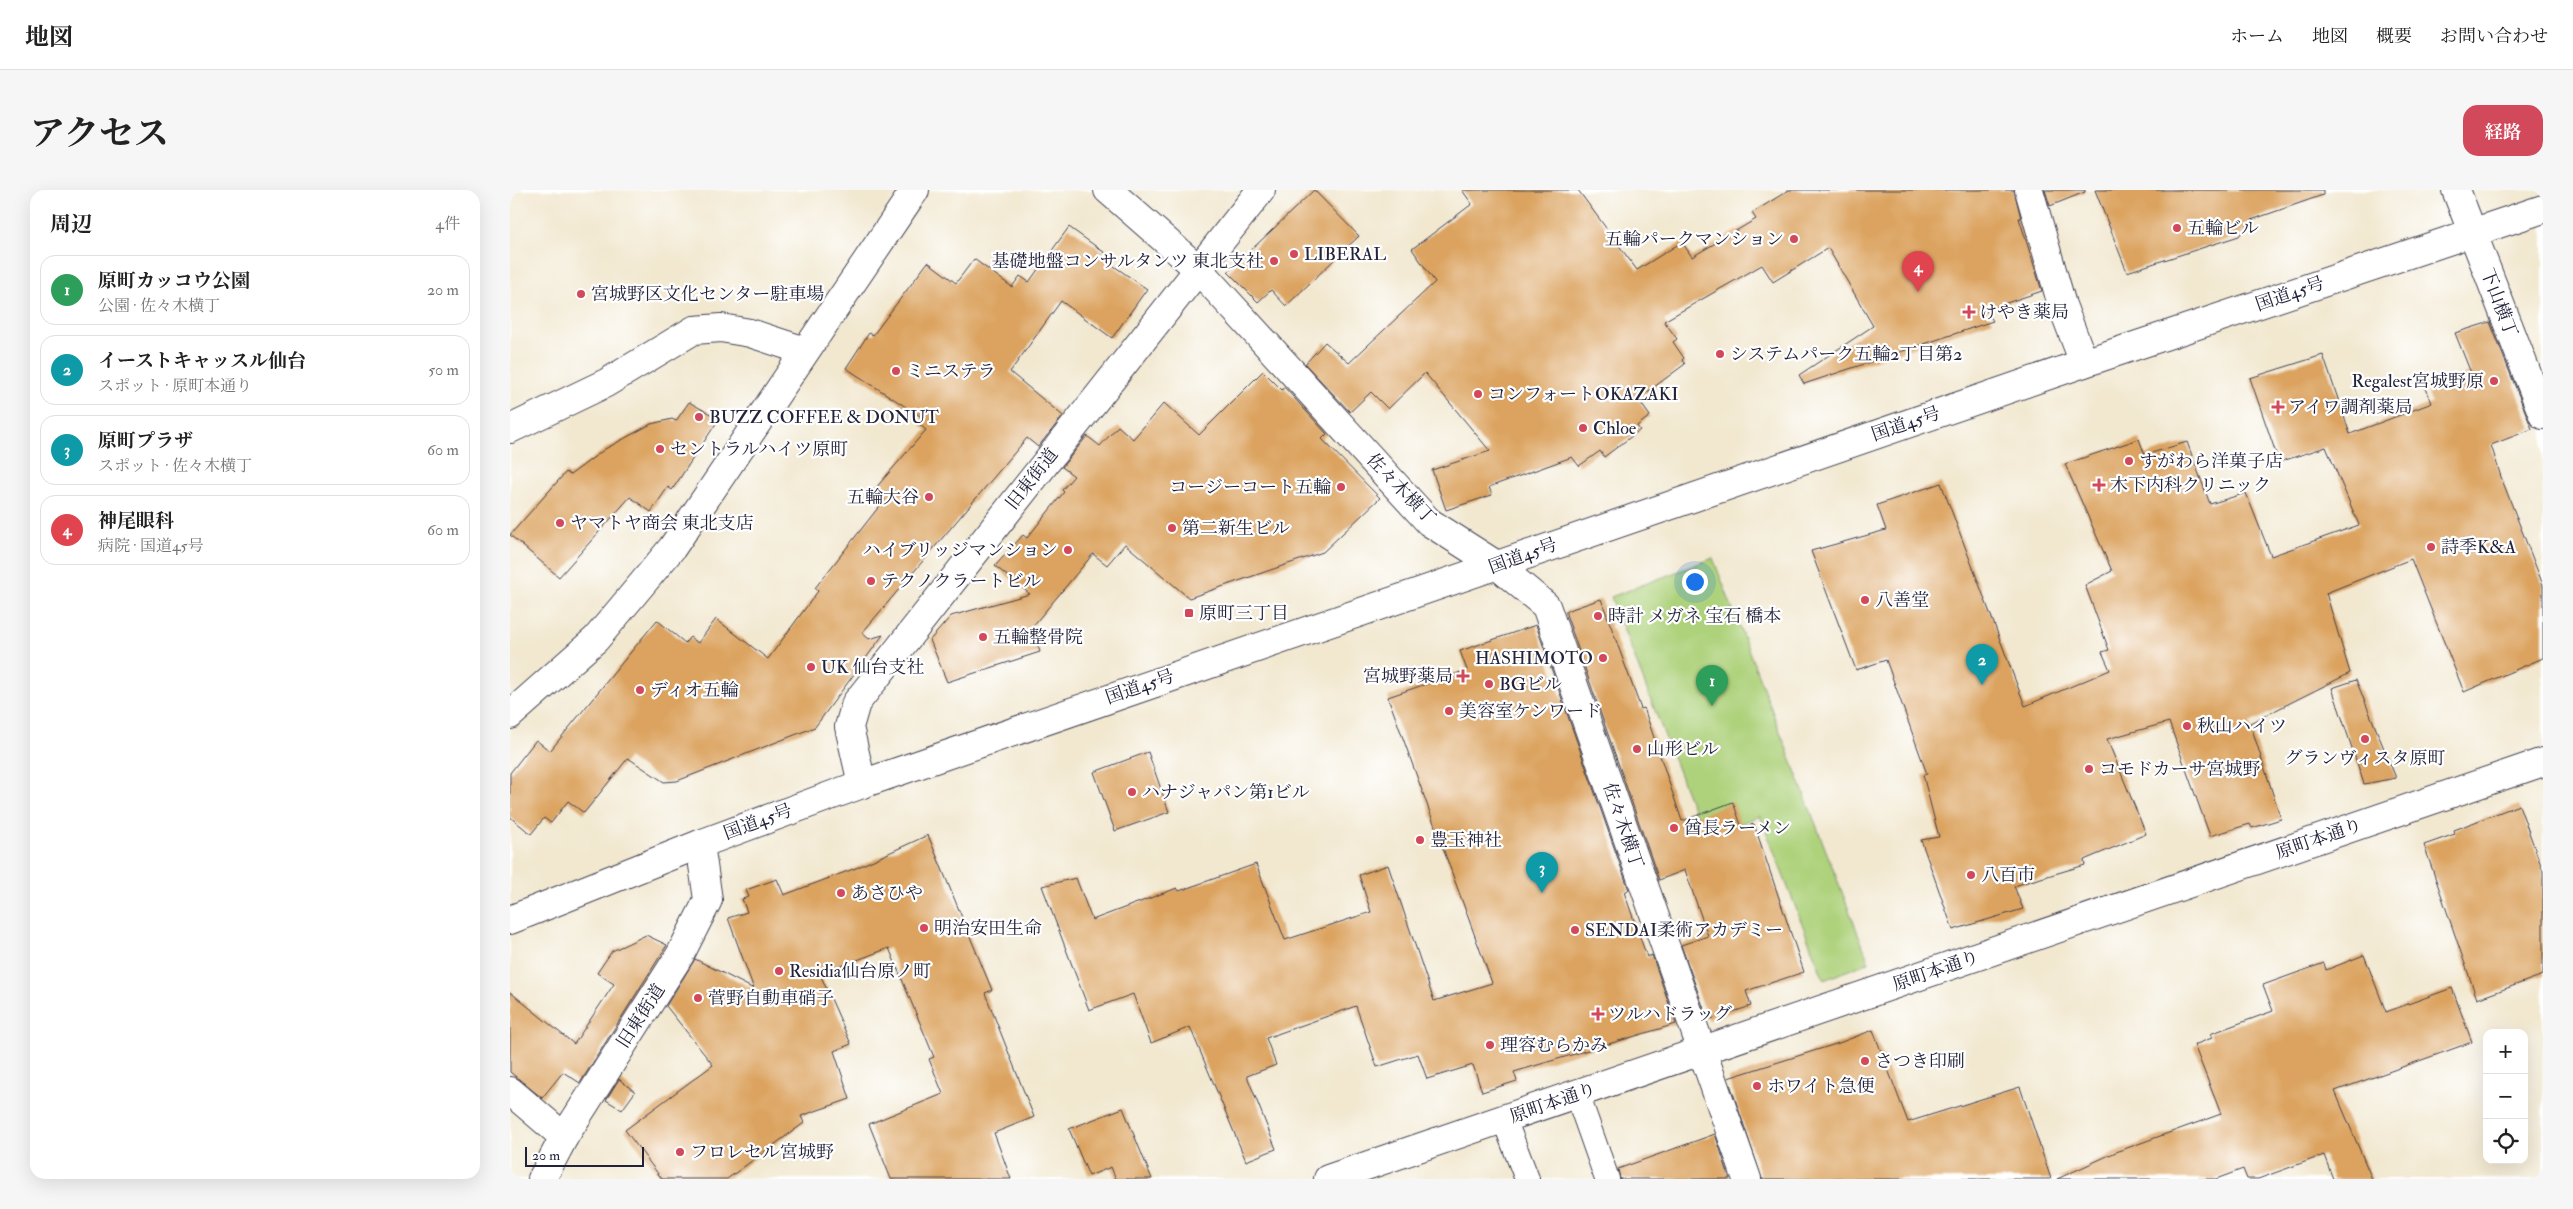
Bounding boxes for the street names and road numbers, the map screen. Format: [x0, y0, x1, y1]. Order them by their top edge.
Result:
street label: 下山横丁 [2475, 265, 2523, 341]
street label: 国道45号 [2252, 271, 2328, 317]
street label: 国道45号 [1868, 401, 1944, 447]
street label: 旧東街道 [1001, 444, 1063, 514]
street label: 佐々木横丁 [1361, 449, 1441, 529]
street label: 国道45号 [1485, 533, 1561, 579]
street label: 国道45号 [1102, 664, 1178, 710]
street label: 佐々木横丁 [1597, 780, 1649, 872]
street label: 国道45号 [720, 799, 796, 845]
street label: 原町本通り [2273, 813, 2365, 865]
street label: 原町本通り [1890, 945, 1982, 997]
street label: 旧東街道 [612, 980, 670, 1052]
street label: 原町本通り [1507, 1077, 1599, 1129]

